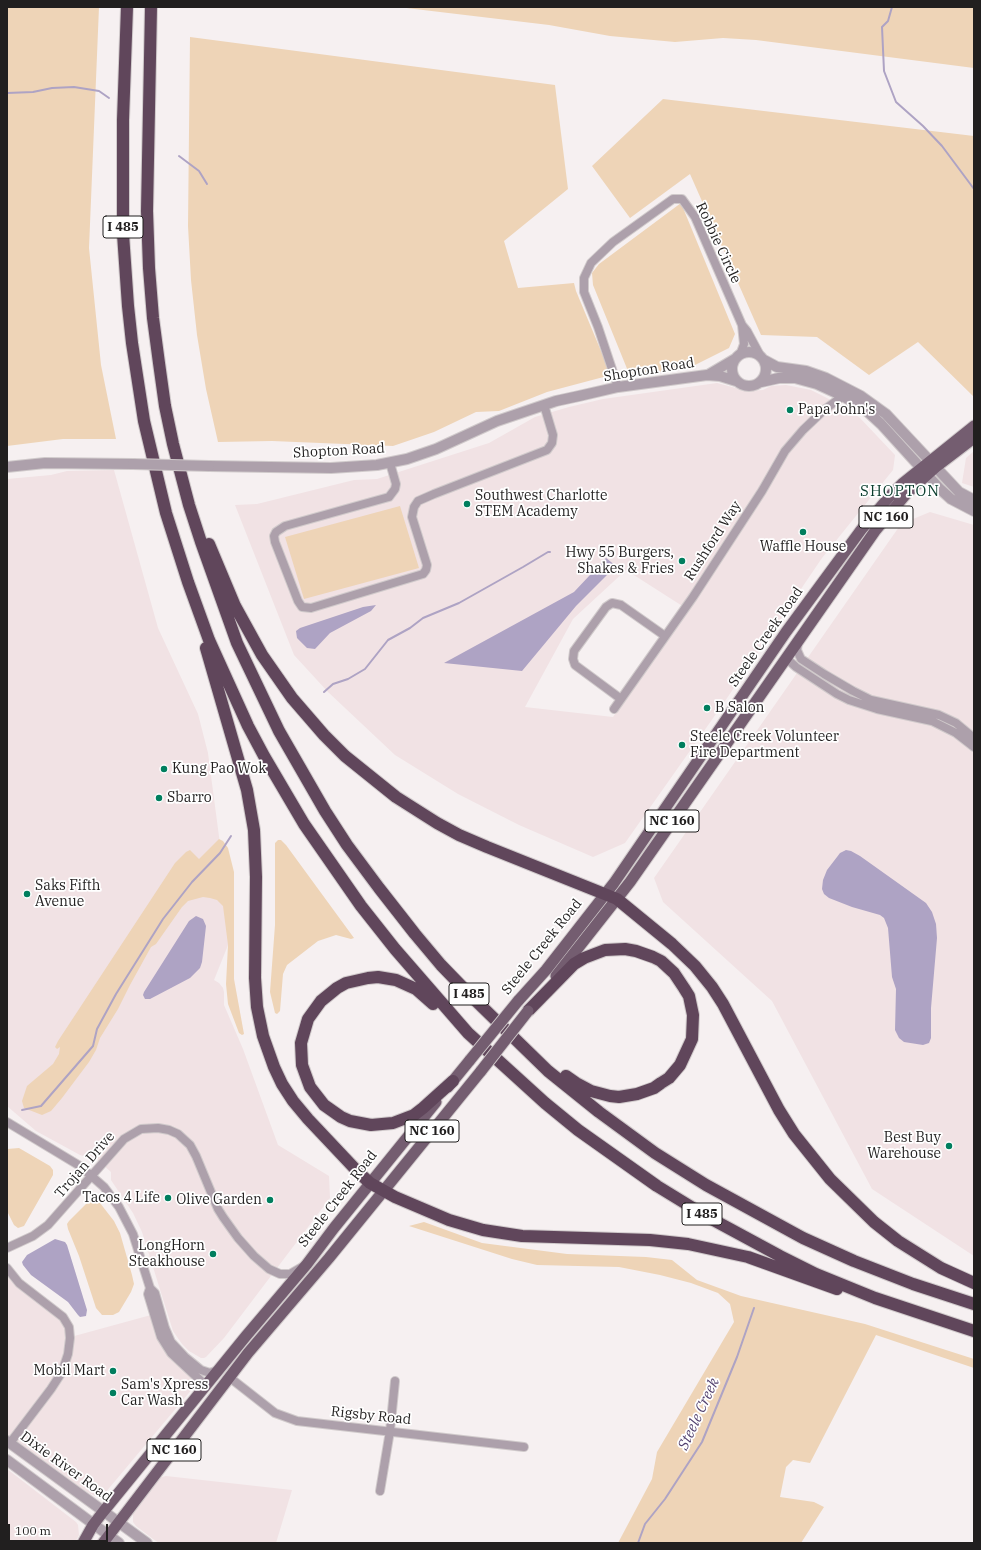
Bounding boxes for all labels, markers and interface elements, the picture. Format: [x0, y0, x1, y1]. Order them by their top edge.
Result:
street label: Robbie Circle [692, 200, 744, 286]
road number: I 485 [103, 216, 143, 238]
street label: Shopton Road [602, 355, 696, 385]
place label: Papa John's [798, 402, 875, 418]
marker: Papa John's [785, 405, 795, 415]
street label: Shopton Road [293, 440, 385, 462]
district label: SHOPTON [860, 483, 940, 501]
place label: Southwest Charlotte STEM Academy [475, 488, 608, 520]
street label: Rushford Way [681, 498, 745, 584]
marker: Southwest Charlotte STEM Academy [462, 499, 472, 509]
road number: NC 160 [859, 506, 913, 528]
marker: Waffle House [798, 527, 808, 537]
place label: Waffle House [760, 539, 846, 555]
place label: Hwy 55 Burgers, Shakes & Fries [565, 545, 674, 578]
marker: Hwy 55 Burgers, Shakes & Fries [677, 556, 687, 566]
street label: Steele Creek Road [725, 584, 807, 690]
place label: B Salon [715, 700, 765, 716]
marker: B Salon [702, 703, 712, 713]
place label: Steele Creek Volunteer Fire Department [690, 729, 839, 762]
marker: Steele Creek Volunteer Fire Department [677, 740, 687, 750]
place label: Kung Pao Wok [172, 761, 266, 777]
marker: Kung Pao Wok [159, 764, 169, 774]
place label: Sbarro [167, 790, 212, 806]
marker: Sbarro [154, 793, 164, 803]
road number: NC 160 [645, 810, 699, 832]
place label: Saks Fifth Avenue [35, 878, 100, 910]
marker: Saks Fifth Avenue [22, 889, 32, 899]
street label: Steele Creek Road [498, 896, 586, 998]
road number: I 485 [449, 983, 489, 1005]
road number: NC 160 [405, 1120, 459, 1142]
street label: Trojan Drive [52, 1128, 118, 1202]
place label: Best Buy Warehouse [867, 1130, 941, 1162]
marker: Best Buy Warehouse [944, 1141, 954, 1151]
street label: Steele Creek Road [295, 1147, 381, 1251]
place label: Tacos 4 Life [82, 1190, 160, 1206]
place label: Olive Garden [176, 1192, 262, 1208]
marker: Tacos 4 Life [163, 1193, 173, 1203]
marker: Olive Garden [265, 1195, 275, 1205]
road number: I 485 [682, 1203, 722, 1225]
place label: LongHorn Steakhouse [129, 1238, 205, 1270]
marker: LongHorn Steakhouse [208, 1249, 218, 1259]
place label: Mobil Mart [34, 1363, 105, 1379]
marker: Mobil Mart [108, 1366, 118, 1376]
water label: Steele Creek [674, 1375, 724, 1453]
place label: Sam's Xpress Car Wash [121, 1377, 208, 1410]
marker: Sam's Xpress Car Wash [108, 1388, 118, 1398]
street label: Rigsby Road [330, 1403, 412, 1429]
street label: Dixie River Road [17, 1428, 115, 1506]
road number: NC 160 [147, 1439, 201, 1461]
scale bar [10, 1516, 110, 1542]
text: 100 m [15, 1523, 51, 1538]

